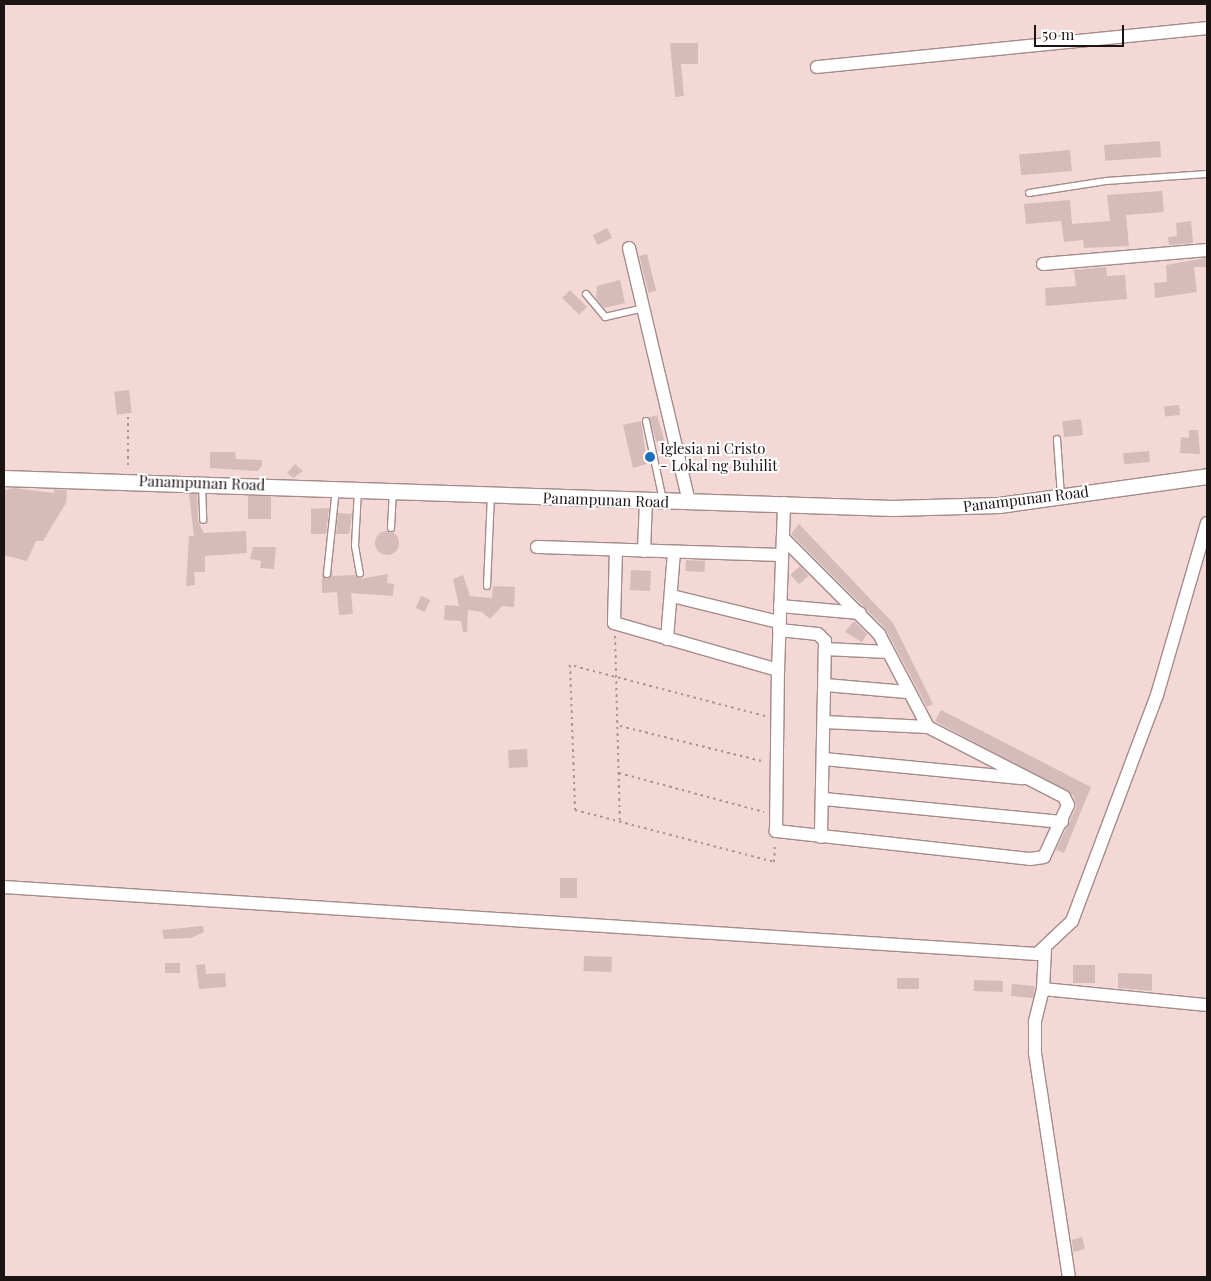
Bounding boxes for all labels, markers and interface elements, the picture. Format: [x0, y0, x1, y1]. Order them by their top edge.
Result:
scale bar [1036, 15, 1126, 47]
text: 50 m [1042, 24, 1074, 44]
place label: Iglesia ni Cristo - Lokal ng Buhilit [660, 439, 777, 474]
marker: Iglesia ni Cristo - Lokal ng Buhilit [644, 451, 656, 463]
street label: Panampunan Road [138, 472, 266, 494]
street label: Panampunan Road [962, 482, 1090, 516]
street label: Panampunan Road [542, 489, 670, 511]

